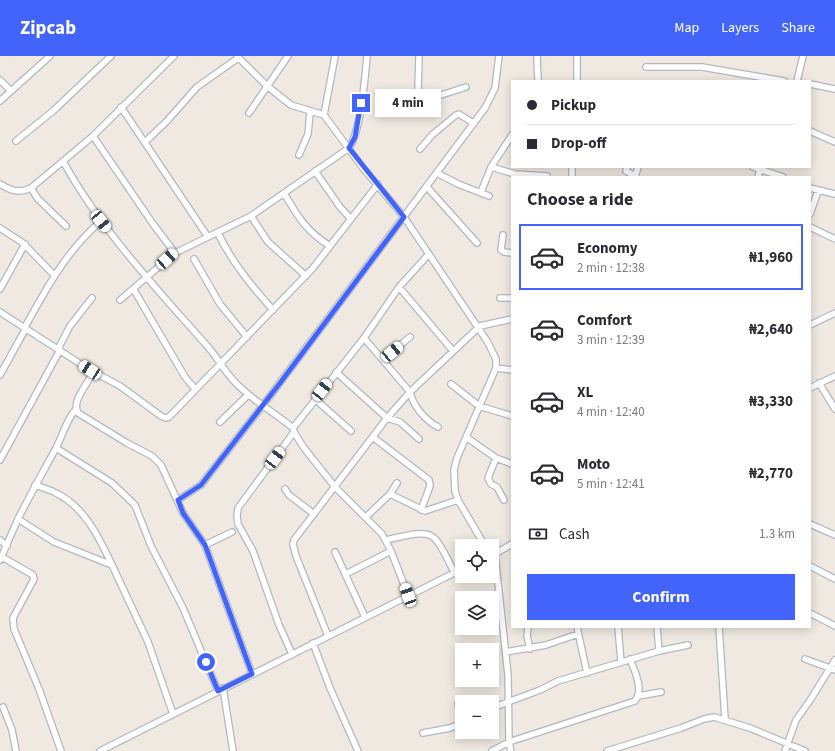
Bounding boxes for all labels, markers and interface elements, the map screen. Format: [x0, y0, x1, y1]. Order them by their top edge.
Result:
text: Zipcab [20, 15, 76, 42]
text: Map [674, 18, 699, 38]
text: Layers [721, 18, 759, 38]
text: Share [781, 18, 815, 38]
callout: 4 min [375, 89, 441, 117]
route end [352, 94, 370, 112]
text: 4 min [392, 94, 424, 112]
text: Pickup [551, 95, 596, 116]
text: Drop-off [551, 133, 606, 154]
text: Choose a ride [527, 187, 633, 212]
car [89, 208, 113, 234]
text: Economy [577, 238, 638, 259]
icon: car [529, 239, 565, 275]
car [154, 247, 180, 271]
text: ₦1,960 [749, 247, 793, 268]
text: 2 min · 12:38 [577, 259, 645, 277]
text: Comfort [577, 310, 632, 331]
icon: car [529, 311, 565, 347]
text: ₦2,640 [749, 319, 793, 340]
text: 3 min · 12:39 [577, 331, 645, 349]
car [379, 340, 405, 364]
car [77, 358, 103, 382]
car [310, 377, 334, 403]
text: XL [577, 382, 593, 403]
icon: car [529, 383, 565, 419]
text: ₦3,330 [749, 391, 793, 412]
text: 4 min · 12:40 [577, 403, 645, 421]
car [263, 445, 287, 471]
text: Moto [577, 454, 610, 475]
icon: car [529, 455, 565, 491]
text: ₦2,770 [749, 463, 793, 484]
text: 5 min · 12:41 [577, 475, 645, 493]
icon: cash [527, 523, 549, 545]
text: Cash [559, 524, 590, 545]
text: 1.3 km [759, 525, 795, 543]
map controls [455, 539, 499, 739]
button: locate [455, 539, 499, 583]
button: Confirm [527, 574, 795, 620]
car [398, 582, 418, 608]
button: layers [455, 591, 499, 635]
button: + [455, 643, 499, 687]
route start [197, 653, 215, 671]
button: − [455, 695, 499, 739]

